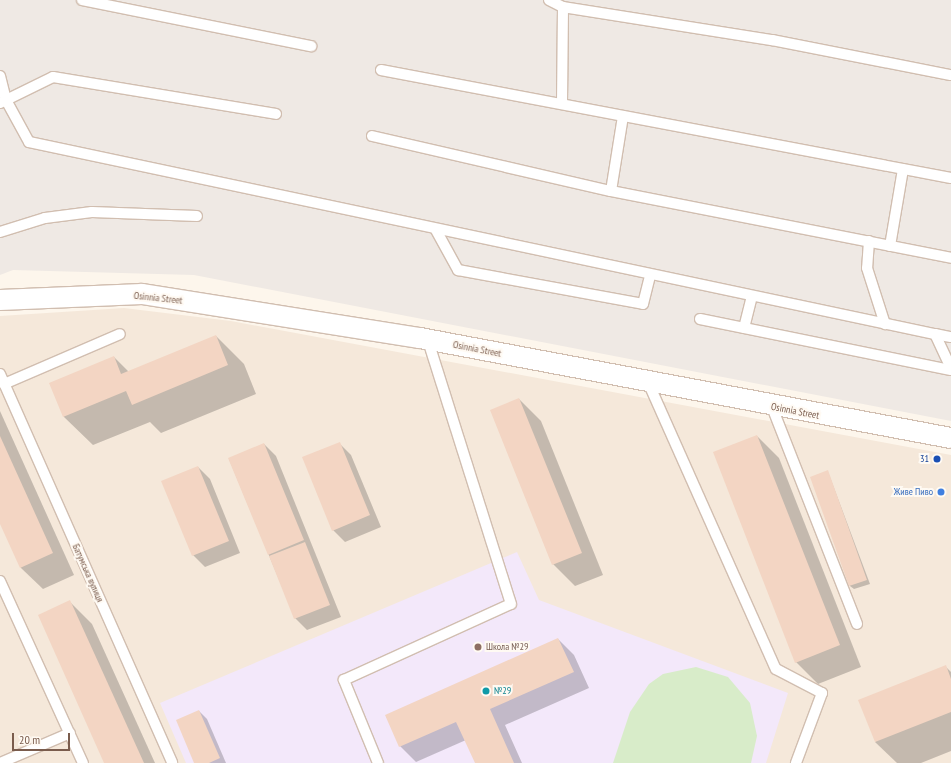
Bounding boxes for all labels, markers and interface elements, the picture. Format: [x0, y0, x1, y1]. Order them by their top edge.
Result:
street label: Osinnia Street [133, 289, 183, 307]
street label: Osinnia Street [452, 338, 502, 360]
street label: Osinnia Street [770, 400, 820, 422]
place label: 31 [920, 453, 929, 465]
marker: 31 [932, 454, 942, 464]
place label: Живе Пиво [894, 486, 933, 498]
marker: Живе Пиво [936, 487, 946, 497]
street label: Батумська вулиця [70, 542, 106, 604]
place label: Школа №29 [486, 641, 529, 653]
marker: Школа №29 [473, 642, 483, 652]
place label: №29 [494, 685, 511, 697]
marker: №29 [481, 686, 491, 696]
scale bar [14, 725, 72, 751]
text: 20 m [19, 732, 40, 747]

